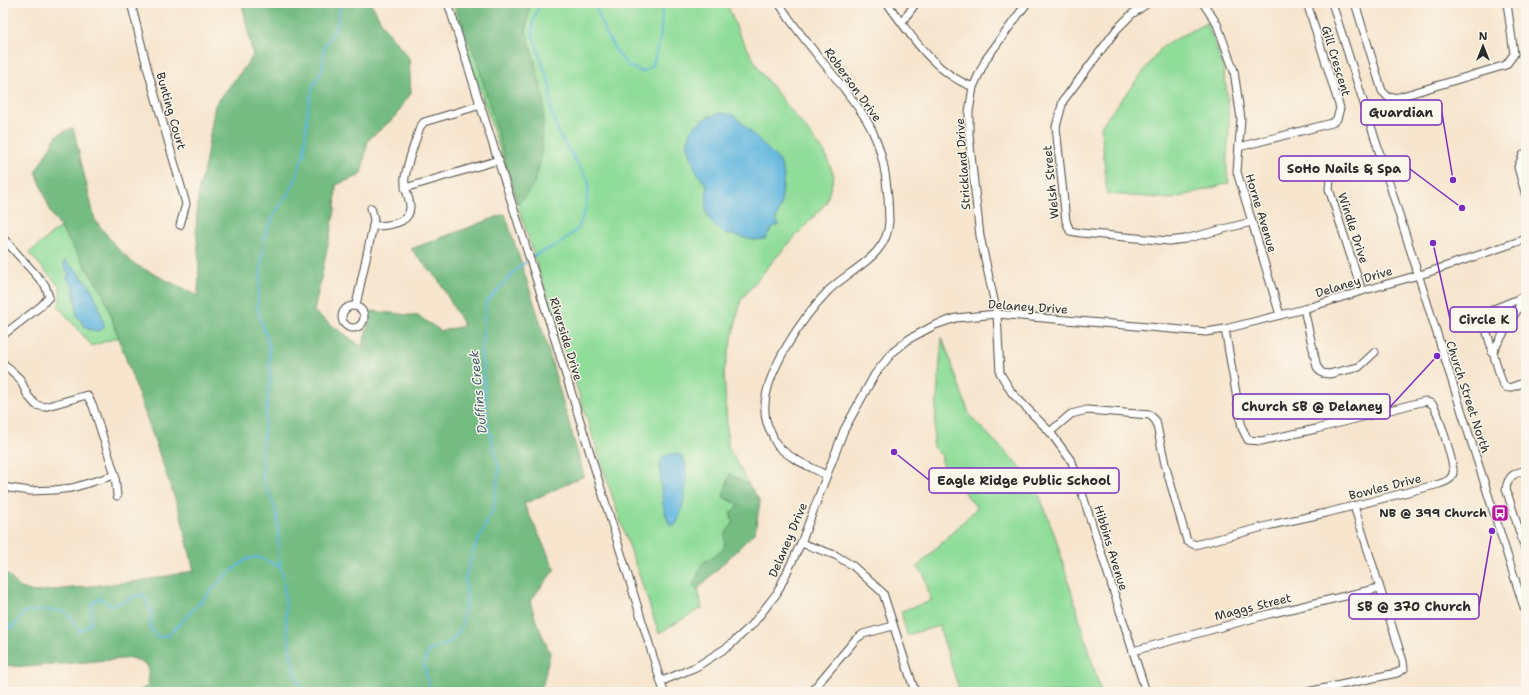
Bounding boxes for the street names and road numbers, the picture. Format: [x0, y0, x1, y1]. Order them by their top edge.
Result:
street label: Gill Crescent [1318, 24, 1354, 98]
street label: Roberson Drive [821, 45, 885, 125]
street label: Bunting Court [152, 70, 190, 152]
street label: Strickland Drive [952, 117, 974, 211]
street label: Welsh Street [1039, 144, 1063, 220]
street label: Horne Avenue [1241, 172, 1281, 255]
street label: Windle Drive [1334, 191, 1372, 266]
street label: Delaney Drive [1313, 263, 1395, 301]
street label: Riverside Drive [546, 295, 586, 383]
street label: Delaney Drive [988, 296, 1069, 318]
street label: Church Street North [1442, 339, 1494, 455]
street label: Bowles Drive [1347, 470, 1423, 504]
street label: Delaney Drive [765, 500, 811, 580]
street label: Hibbins Avenue [1090, 503, 1132, 593]
street label: Maggs Street [1213, 590, 1293, 624]

